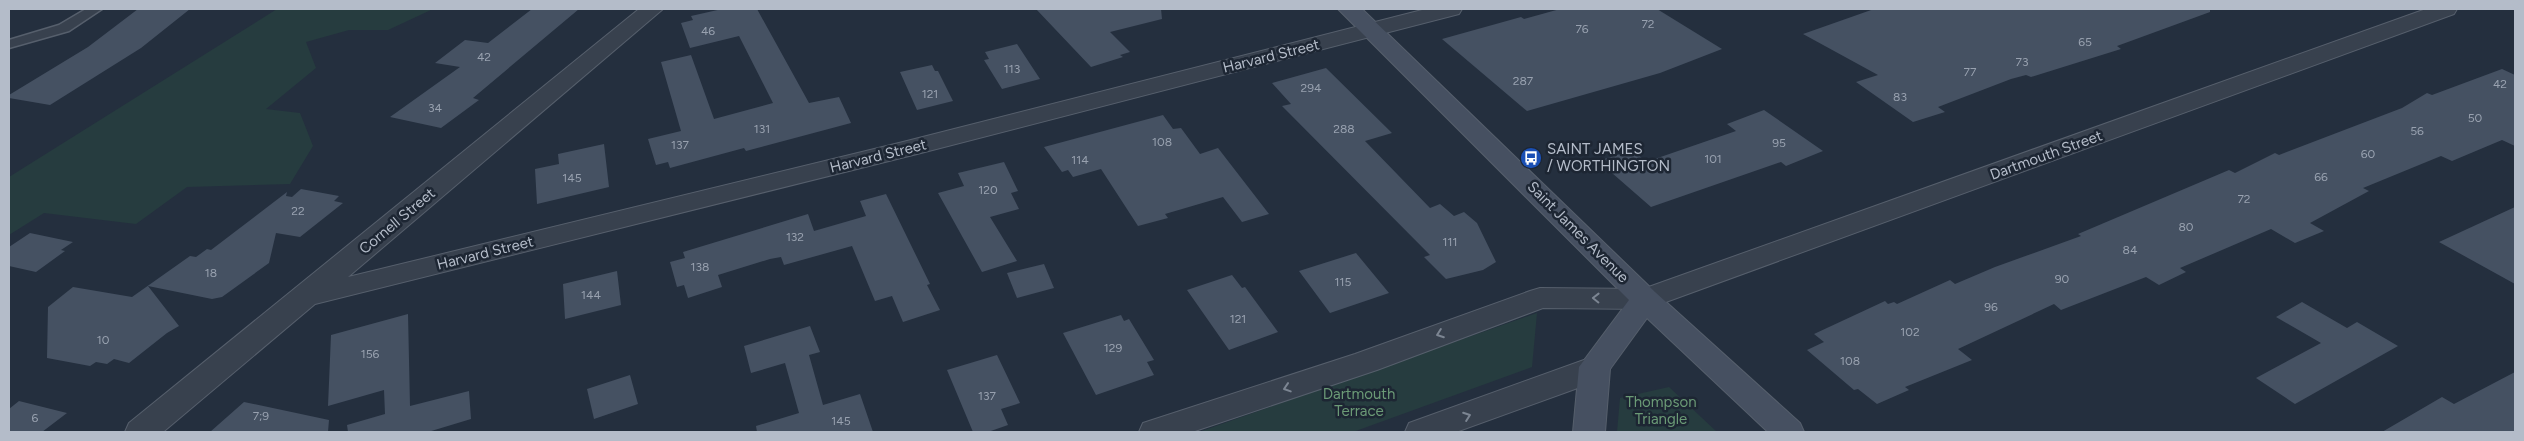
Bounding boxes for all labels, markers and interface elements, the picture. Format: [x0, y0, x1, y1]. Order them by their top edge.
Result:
house number: 72 [1641, 17, 1655, 31]
house number: 76 [1575, 22, 1589, 36]
house number: 46 [701, 24, 715, 38]
street label: Harvard Street [1221, 35, 1321, 77]
house number: 65 [2078, 35, 2092, 49]
house number: 42 [477, 50, 491, 64]
house number: 73 [2016, 55, 2028, 69]
house number: 113 [1004, 62, 1020, 76]
house number: 77 [1964, 65, 1977, 79]
house number: 287 [1513, 74, 1534, 88]
house number: 42 [2493, 77, 2507, 91]
house number: 294 [1301, 81, 1322, 95]
house number: 121 [922, 87, 938, 101]
house number: 83 [1893, 90, 1907, 104]
house number: 34 [428, 101, 443, 115]
house number: 50 [2468, 111, 2483, 125]
house number: 131 [754, 122, 770, 136]
house number: 288 [1333, 122, 1355, 136]
house number: 56 [2410, 124, 2424, 138]
street label: Dartmouth Street [1987, 126, 2105, 184]
street label: Harvard Street [828, 135, 928, 177]
house number: 108 [1152, 135, 1172, 149]
house number: 95 [1772, 136, 1786, 150]
house number: 137 [671, 138, 690, 152]
place label: SAINT JAMES / WORTHINGTON [1547, 140, 1670, 175]
bus stop icon: SAINT JAMES / WORTHINGTON [1519, 146, 1543, 170]
house number: 60 [2361, 147, 2376, 161]
house number: 101 [1704, 152, 1722, 166]
house number: 114 [1071, 153, 1089, 167]
house number: 66 [2314, 170, 2328, 184]
house number: 145 [562, 171, 582, 185]
street label: Saint James Avenue [1524, 178, 1632, 286]
house number: 120 [978, 183, 998, 197]
street label: Cornell Street [355, 184, 439, 258]
house number: 72 [2237, 192, 2251, 206]
house number: 22 [291, 204, 305, 218]
house number: 80 [2178, 220, 2194, 234]
house number: 132 [786, 230, 804, 244]
street label: Harvard Street [435, 232, 535, 274]
house number: 111 [1443, 235, 1457, 249]
house number: 84 [2123, 243, 2138, 257]
house number: 138 [691, 260, 709, 274]
house number: 18 [205, 266, 217, 280]
house number: 90 [2055, 272, 2070, 286]
house number: 115 [1335, 275, 1352, 289]
house number: 144 [581, 288, 601, 302]
one-way arrow [1592, 293, 1600, 303]
house number: 96 [1984, 300, 1998, 314]
house number: 121 [1230, 312, 1246, 326]
house number: 102 [1900, 325, 1920, 339]
one-way arrow [1436, 328, 1445, 338]
house number: 10 [97, 333, 110, 347]
house number: 129 [1104, 341, 1122, 355]
house number: 156 [361, 347, 380, 361]
house number: 108 [1840, 354, 1860, 368]
one-way arrow [1283, 382, 1292, 392]
park label: Dartmouth Terrace [1323, 385, 1395, 420]
house number: 137 [978, 389, 997, 403]
park label: Thompson Triangle [1625, 393, 1697, 428]
house number: 7;9 [253, 409, 269, 423]
house number: 6 [32, 411, 39, 425]
one-way arrow [1462, 412, 1471, 422]
house number: 145 [831, 414, 851, 428]

